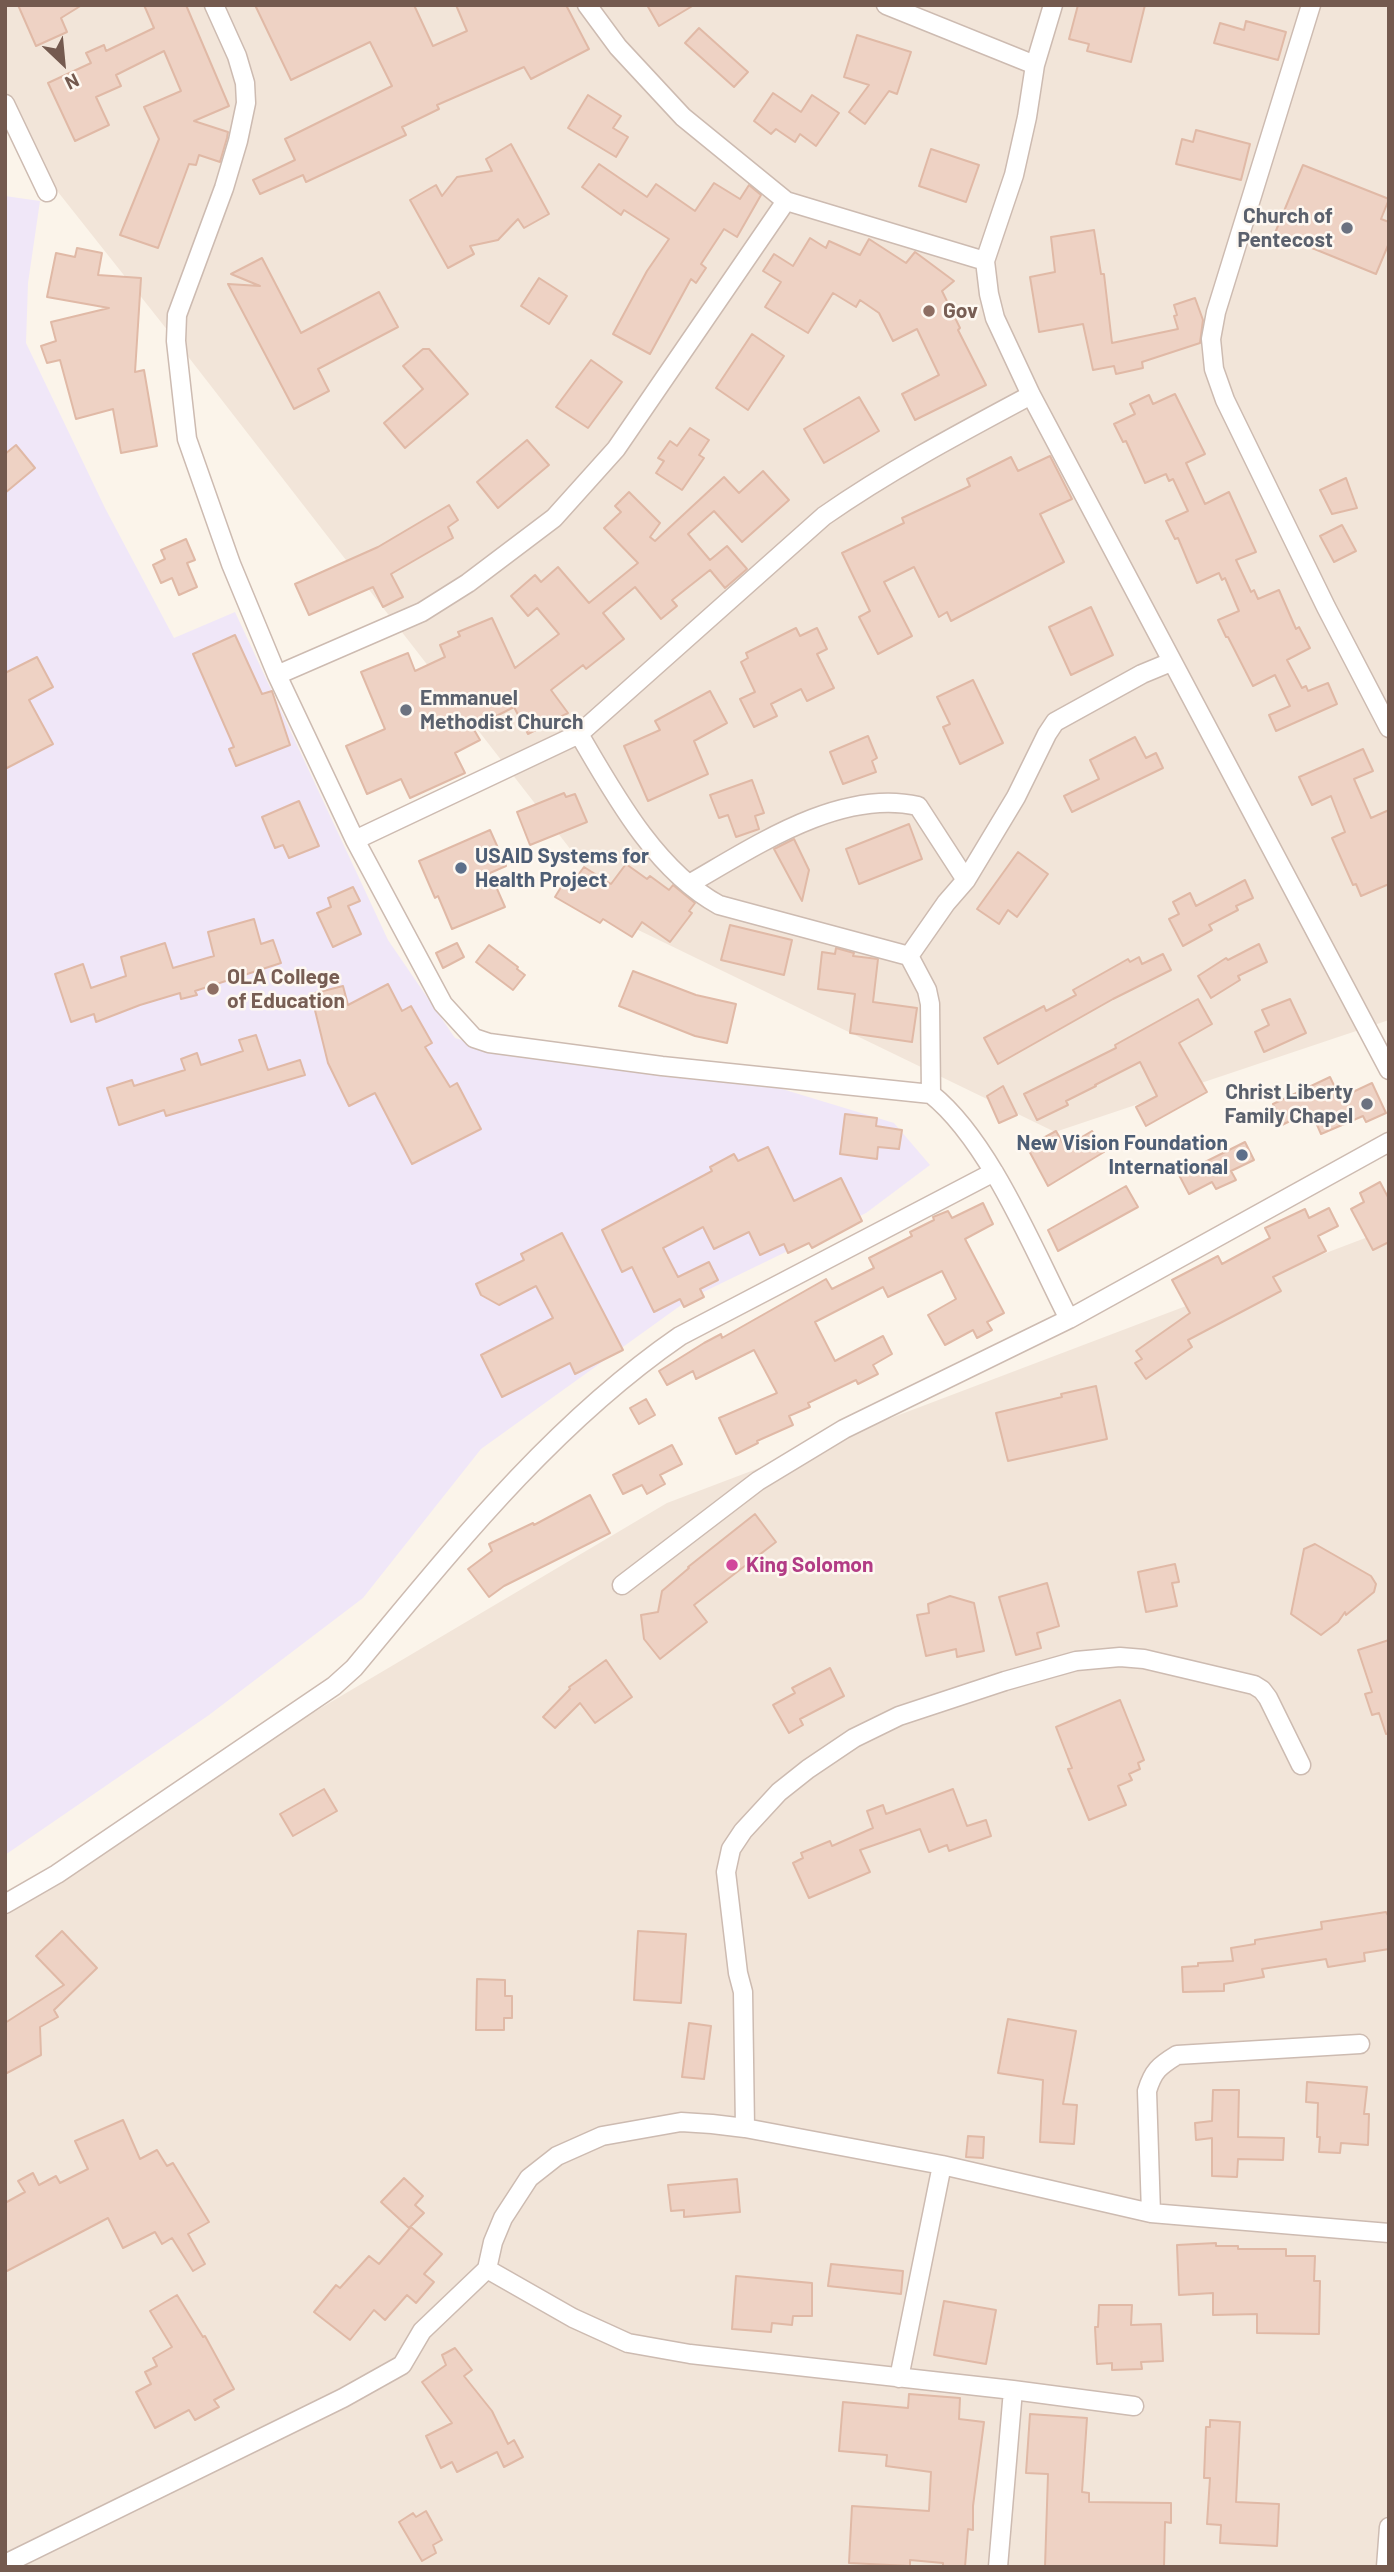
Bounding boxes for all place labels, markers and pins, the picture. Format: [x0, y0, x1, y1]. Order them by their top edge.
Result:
place label: Church of Pentecost [1237, 203, 1333, 253]
marker: Church of Pentecost [1339, 220, 1355, 236]
place label: Gov [943, 298, 978, 324]
marker: Gov [921, 303, 937, 319]
place label: Emmanuel Methodist Church [420, 685, 584, 735]
marker: Emmanuel Methodist Church [398, 702, 414, 718]
place label: USAID Systems for Health Project [475, 843, 649, 893]
marker: USAID Systems for Health Project [453, 860, 469, 876]
place label: OLA College of Education [227, 964, 345, 1014]
marker: OLA College of Education [205, 981, 221, 997]
place label: Christ Liberty Family Chapel [1225, 1079, 1353, 1129]
marker: Christ Liberty Family Chapel [1359, 1096, 1375, 1112]
place label: New Vision Foundation International [1016, 1130, 1228, 1180]
marker: New Vision Foundation International [1234, 1147, 1250, 1163]
place label: King Solomon [746, 1552, 874, 1578]
marker: King Solomon [724, 1557, 740, 1573]

